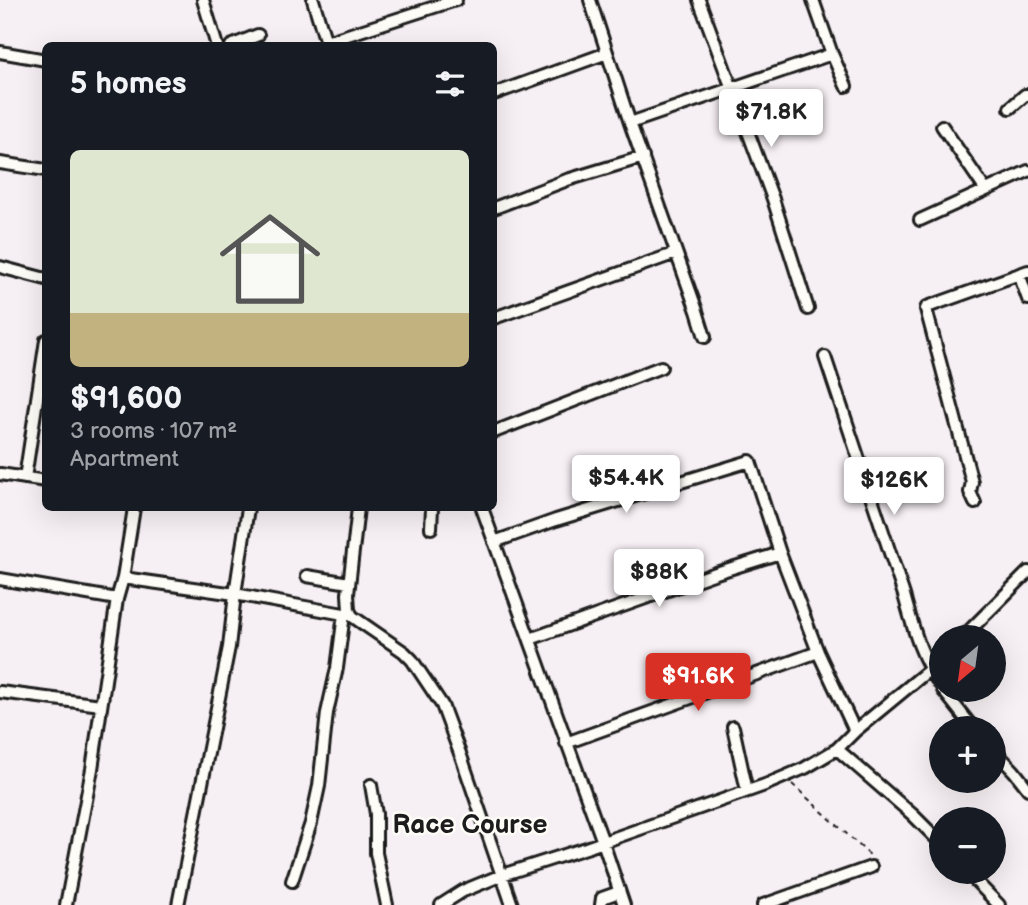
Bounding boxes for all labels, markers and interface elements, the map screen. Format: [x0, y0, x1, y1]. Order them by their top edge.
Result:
icon: filters [431, 65, 469, 103]
text: 5 homes [70, 66, 187, 102]
pin: $71.8K [714, 90, 828, 149]
text: $71.8K [735, 98, 807, 126]
icon: home [207, 196, 333, 322]
text: $91,600 [70, 381, 182, 417]
text: 3 rooms · 107 m² [70, 417, 237, 445]
text: Apartment [70, 445, 179, 473]
pin: $54.4K [569, 456, 683, 515]
pin: $126K [845, 458, 943, 517]
text: $54.4K [588, 464, 664, 492]
text: $126K [860, 466, 928, 494]
pin: $88K [618, 550, 700, 609]
text: $88K [630, 558, 688, 586]
north arrow [929, 625, 1006, 702]
map controls [929, 625, 1006, 884]
pin: $91.6K [641, 654, 755, 713]
text: $91.6K [662, 662, 734, 690]
button: + [929, 716, 1006, 793]
button: − [929, 807, 1006, 884]
district label: Race Course [393, 810, 547, 841]

